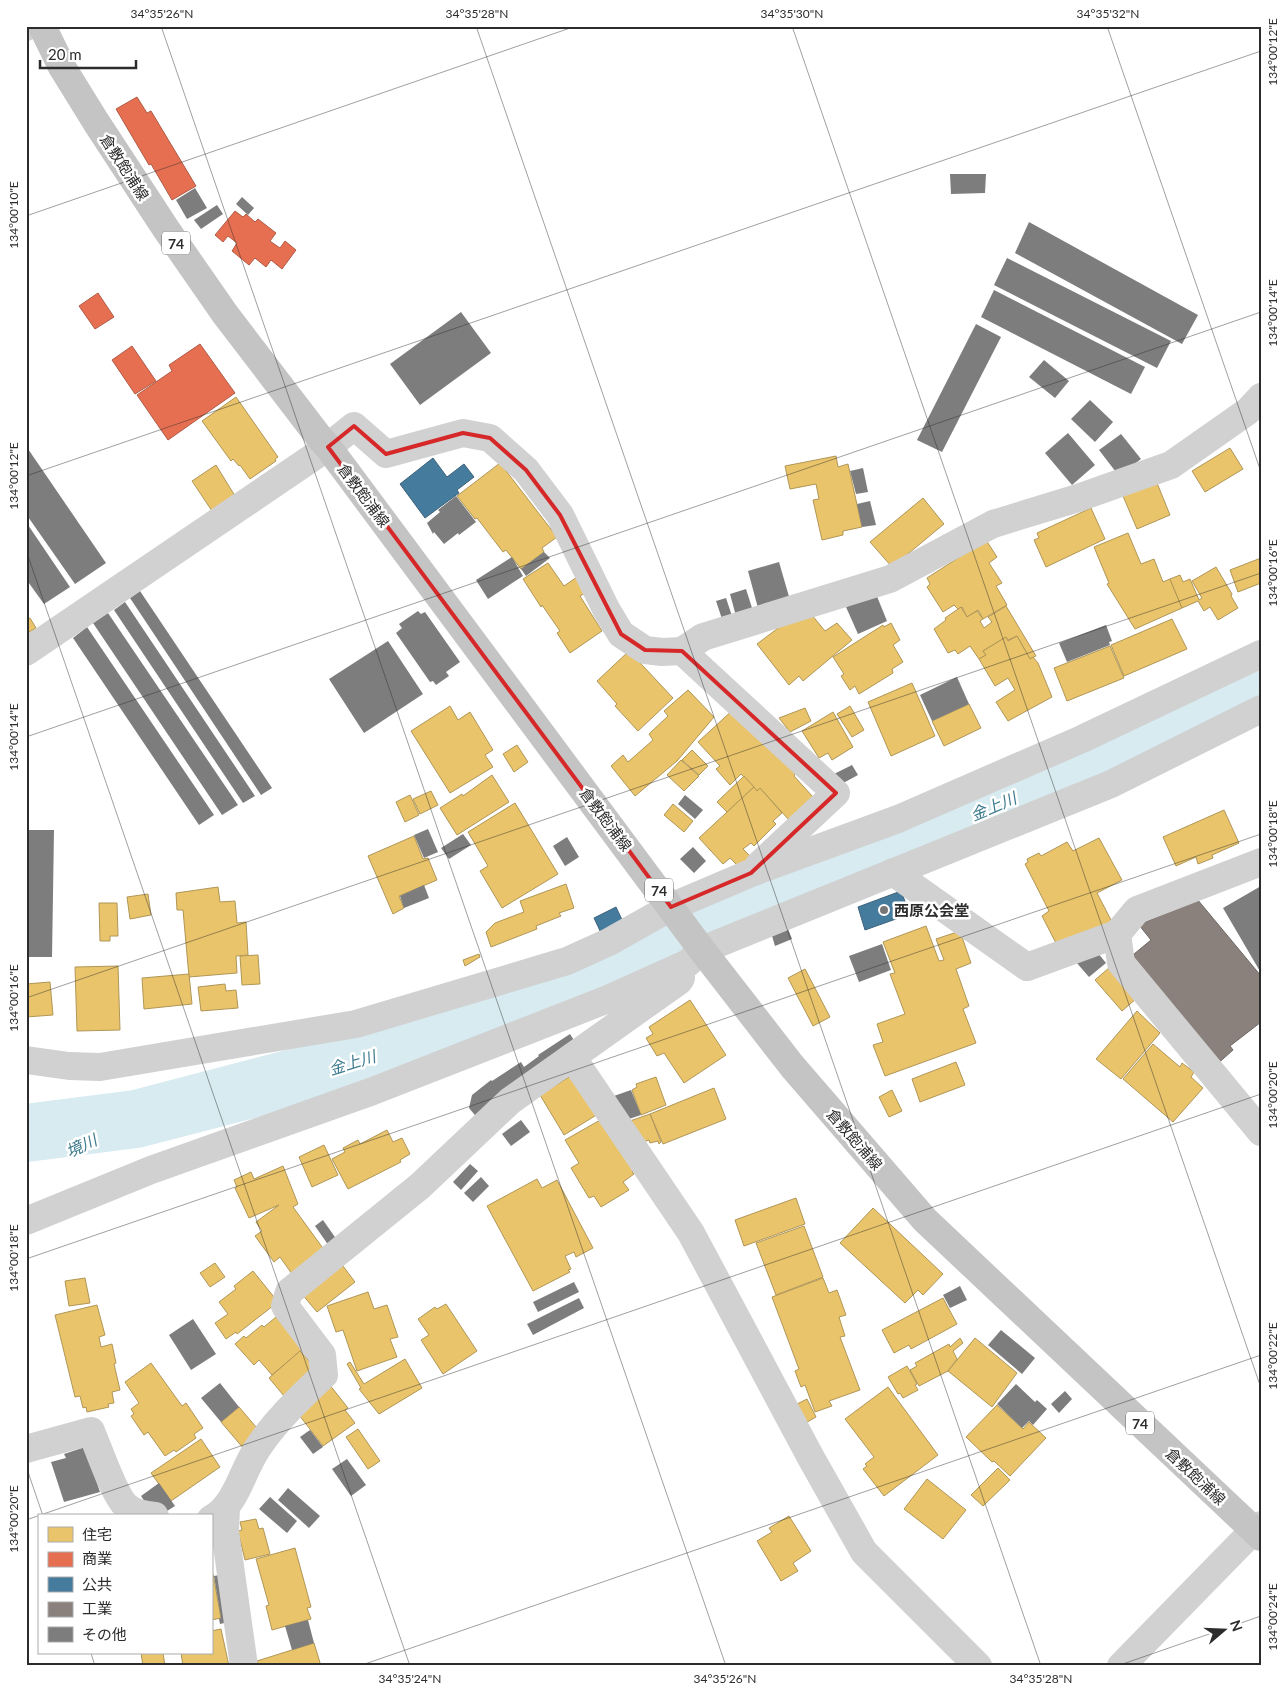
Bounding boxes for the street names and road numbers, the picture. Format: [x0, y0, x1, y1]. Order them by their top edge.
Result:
street label: 倉敷飽浦線 [97, 131, 153, 203]
road number: 74 [162, 232, 190, 254]
street label: 倉敷飽浦線 [334, 460, 394, 530]
street label: 倉敷飽浦線 [576, 784, 636, 854]
road number: 74 [645, 878, 673, 902]
street label: 倉敷飽浦線 [824, 1105, 886, 1173]
road number: 74 [1126, 1412, 1154, 1435]
street label: 倉敷飽浦線 [1162, 1444, 1230, 1508]

